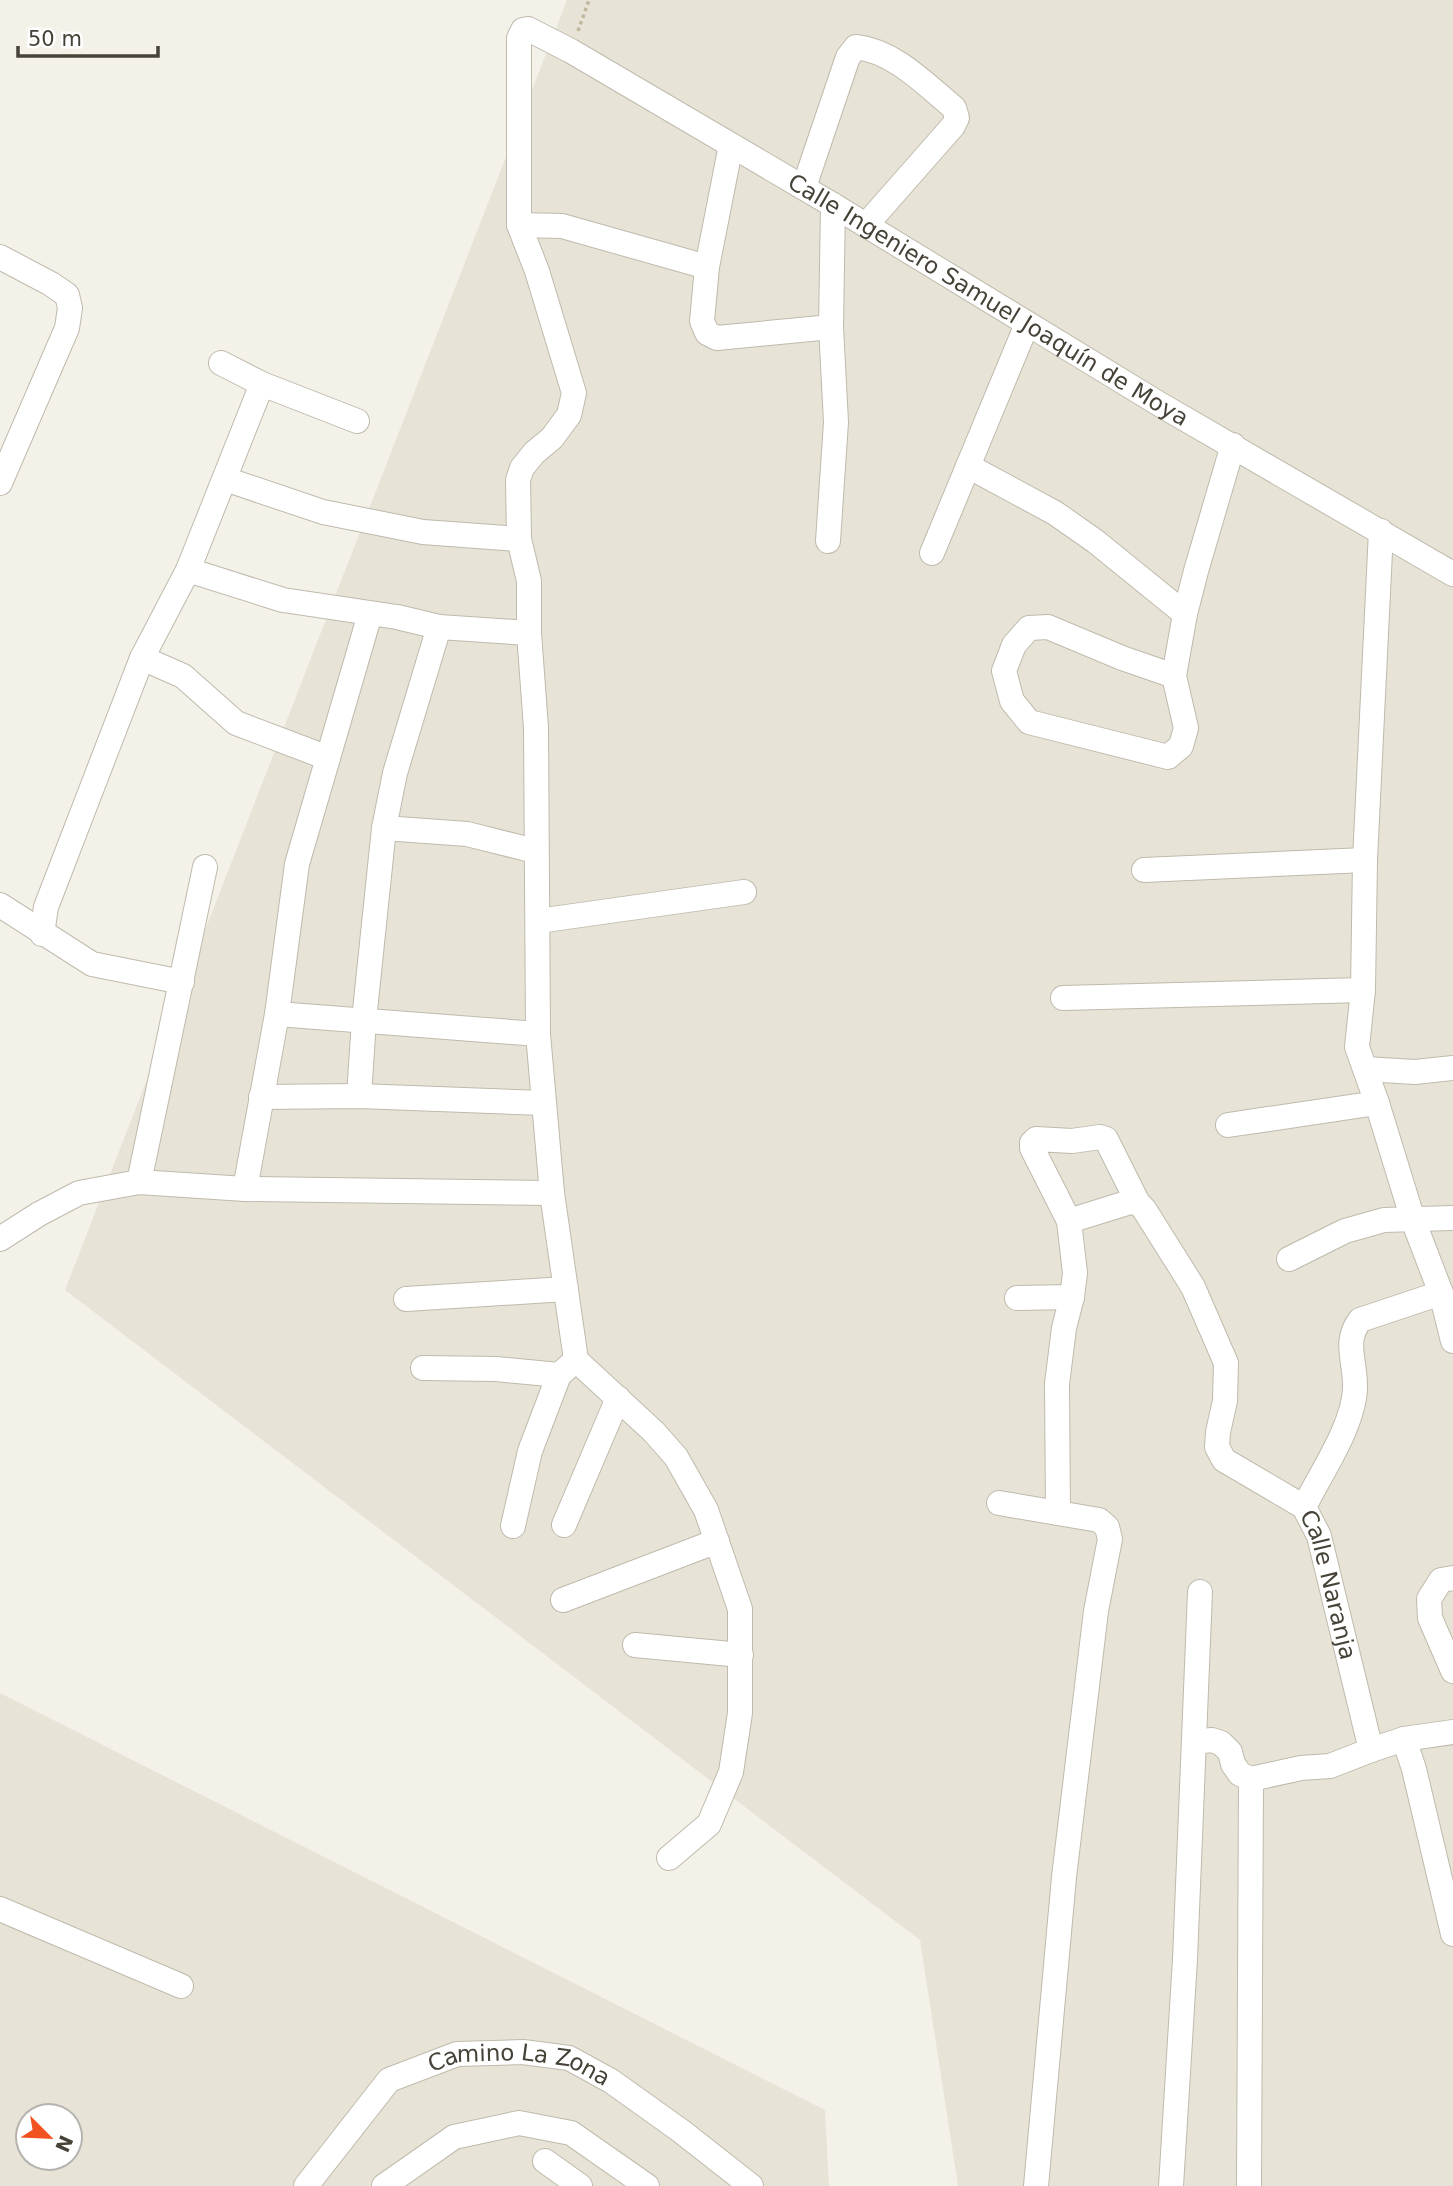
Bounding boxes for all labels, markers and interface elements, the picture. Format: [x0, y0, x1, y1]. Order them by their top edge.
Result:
scale bar [18, 14, 158, 58]
text: 50 m [28, 27, 82, 51]
street label: Calle Ingeniero Samuel Joaquín de Moya [783, 168, 1193, 431]
street label: Calle Naranja [1295, 1505, 1362, 1662]
street label: Camino La Zona [424, 2039, 615, 2091]
north arrow [14, 2102, 84, 2172]
text: N [51, 2132, 78, 2156]

